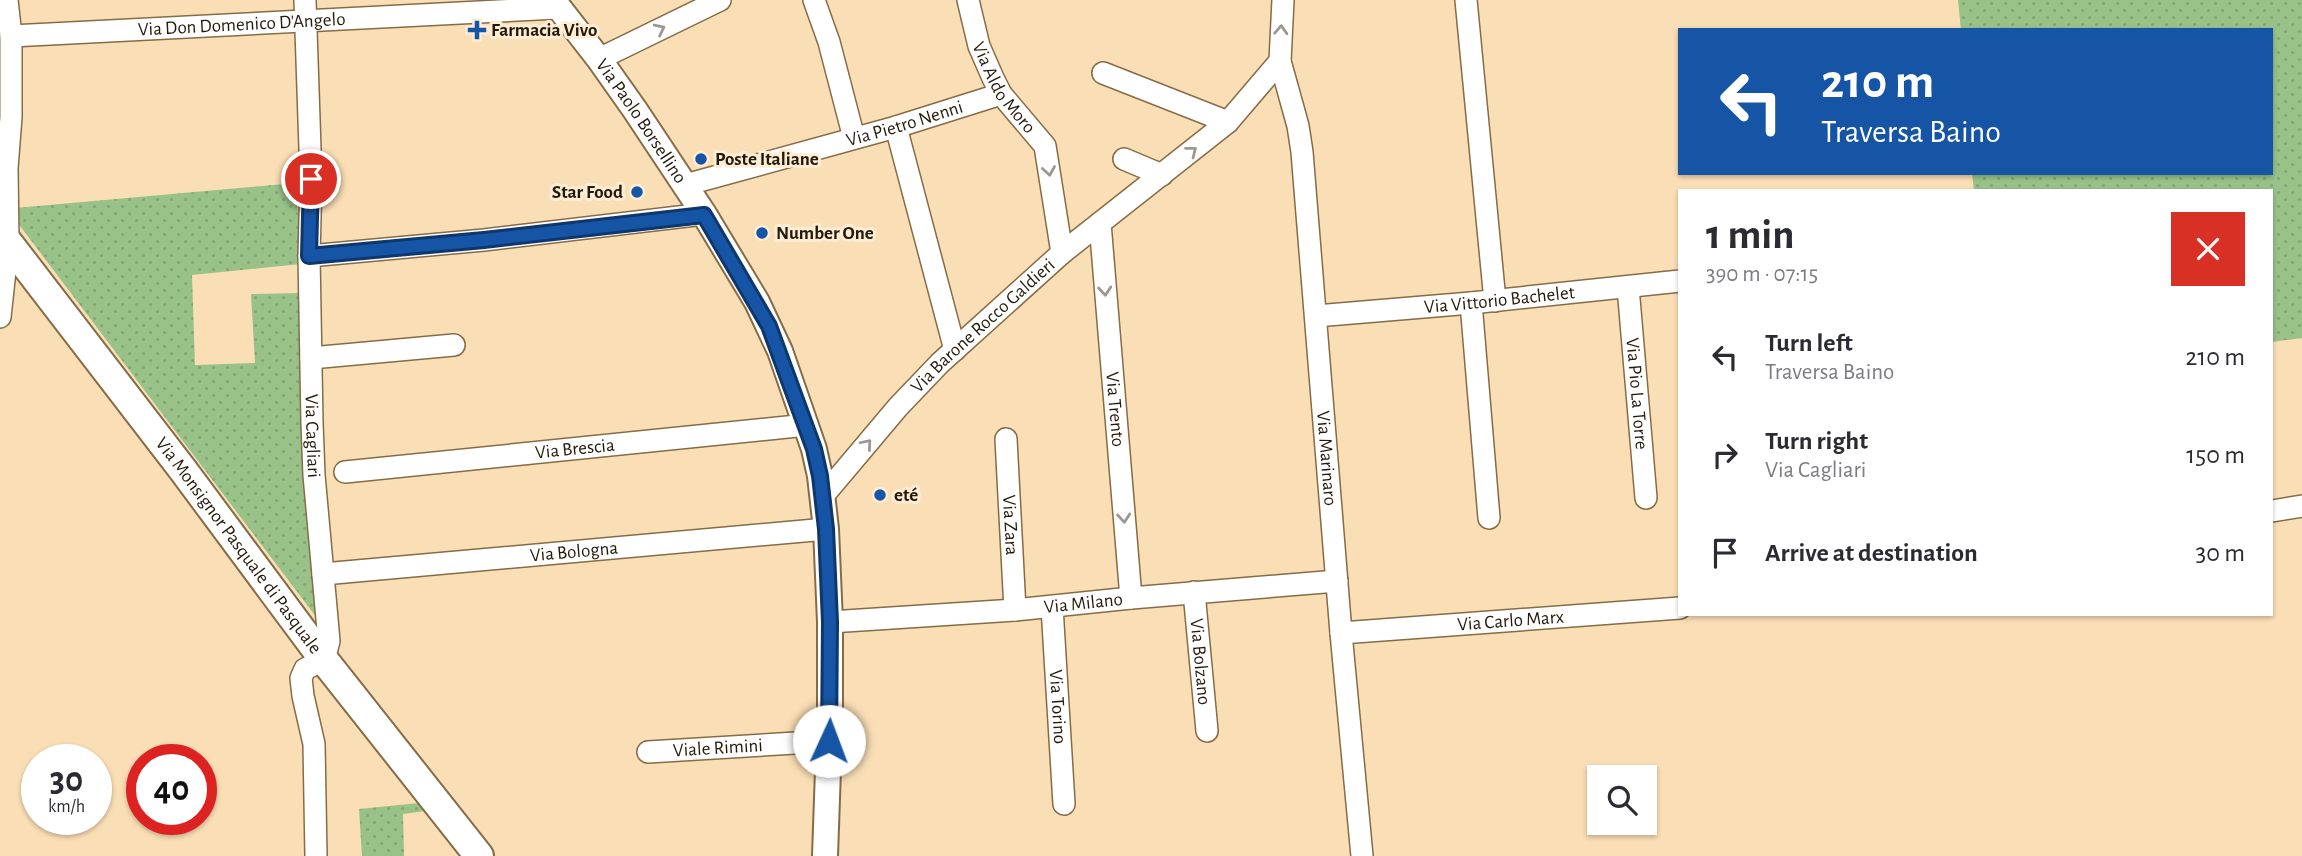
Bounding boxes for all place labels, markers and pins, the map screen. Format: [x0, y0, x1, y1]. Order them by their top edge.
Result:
place label: Farmacia Vivo [491, 21, 597, 40]
marker: Farmacia Vivo [469, 22, 485, 38]
pin [281, 149, 341, 209]
place label: Poste Italiane [715, 150, 819, 169]
marker: Poste Italiane [693, 151, 709, 167]
place label: Star Food [552, 183, 623, 202]
marker: Star Food [629, 184, 645, 200]
place label: Number One [776, 224, 874, 243]
marker: Number One [754, 225, 770, 241]
place label: eté [894, 486, 918, 505]
marker: eté [872, 487, 888, 503]

